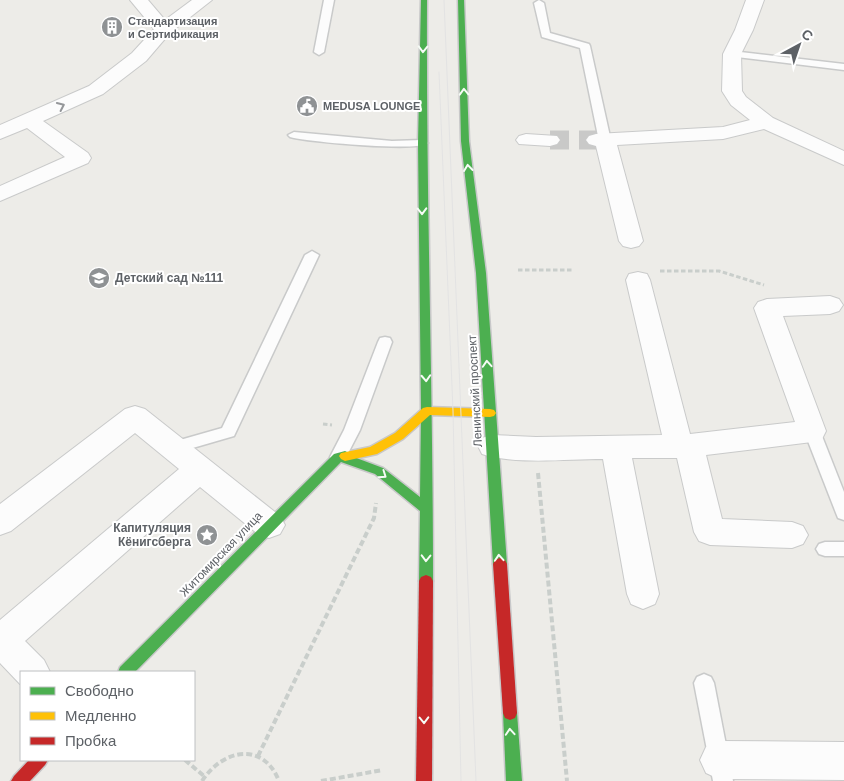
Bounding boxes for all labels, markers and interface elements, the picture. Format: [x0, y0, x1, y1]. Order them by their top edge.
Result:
building icon: Стандартизация и Сертификация [100, 15, 124, 39]
place label: Стандартизация и Сертификация [128, 15, 219, 40]
north arrow [774, 20, 824, 70]
text: С [798, 26, 816, 44]
one-way arrow [418, 45, 428, 53]
one-way arrow [458, 88, 469, 96]
public building icon: MEDUSA LOUNGE [295, 94, 319, 118]
place label: MEDUSA LOUNGE [323, 100, 420, 112]
one-way arrow [56, 102, 65, 112]
one-way arrow [463, 163, 474, 171]
one-way arrow [417, 208, 427, 215]
school or university icon: Детский сад №111 [87, 266, 111, 290]
place label: Детский сад №111 [115, 271, 224, 285]
street label: Ленинский проспект [465, 334, 485, 447]
one-way arrow [482, 360, 493, 368]
one-way arrow [420, 374, 431, 382]
one-way arrow [377, 469, 387, 478]
street label: Житомирская улица [177, 508, 265, 599]
place label: Капитуляция Кёнигсберга [113, 521, 191, 549]
place icon: Капитуляция Кёнигсберга [195, 523, 219, 547]
one-way arrow [494, 553, 505, 561]
one-way arrow [420, 554, 431, 562]
legend [20, 671, 195, 761]
text: Свободно [65, 682, 134, 699]
text: Медленно [65, 707, 136, 724]
one-way arrow [419, 716, 429, 724]
one-way arrow [505, 728, 516, 736]
text: Пробка [65, 732, 117, 749]

